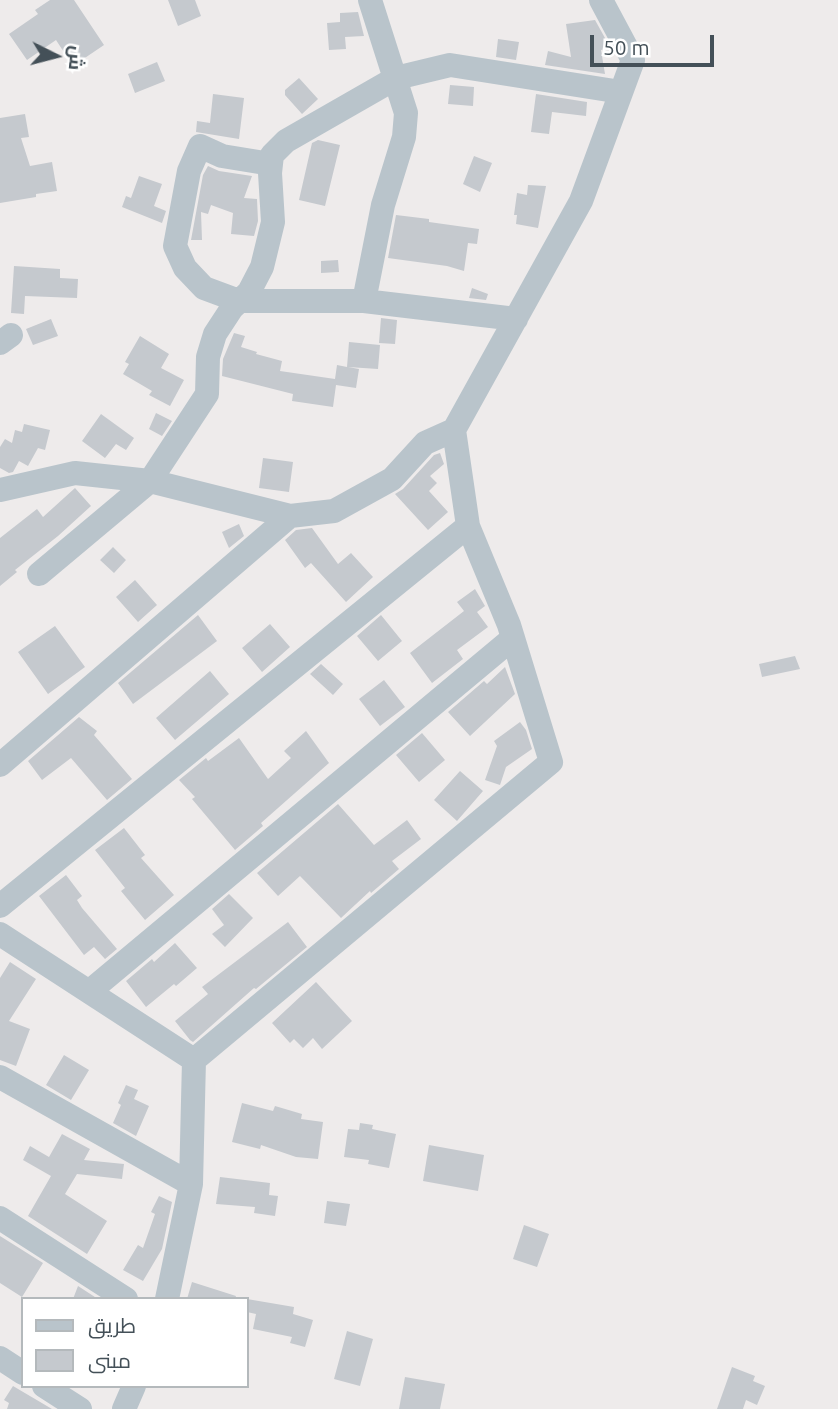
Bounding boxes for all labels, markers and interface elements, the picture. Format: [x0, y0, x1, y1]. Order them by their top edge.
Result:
north arrow [21, 21, 91, 91]
scale bar [593, 21, 717, 65]
text: 50 m [603, 35, 650, 59]
text: ش [65, 45, 89, 71]
legend [21, 1297, 248, 1388]
text: طريق [88, 1313, 136, 1337]
text: مبنى [88, 1348, 131, 1372]

